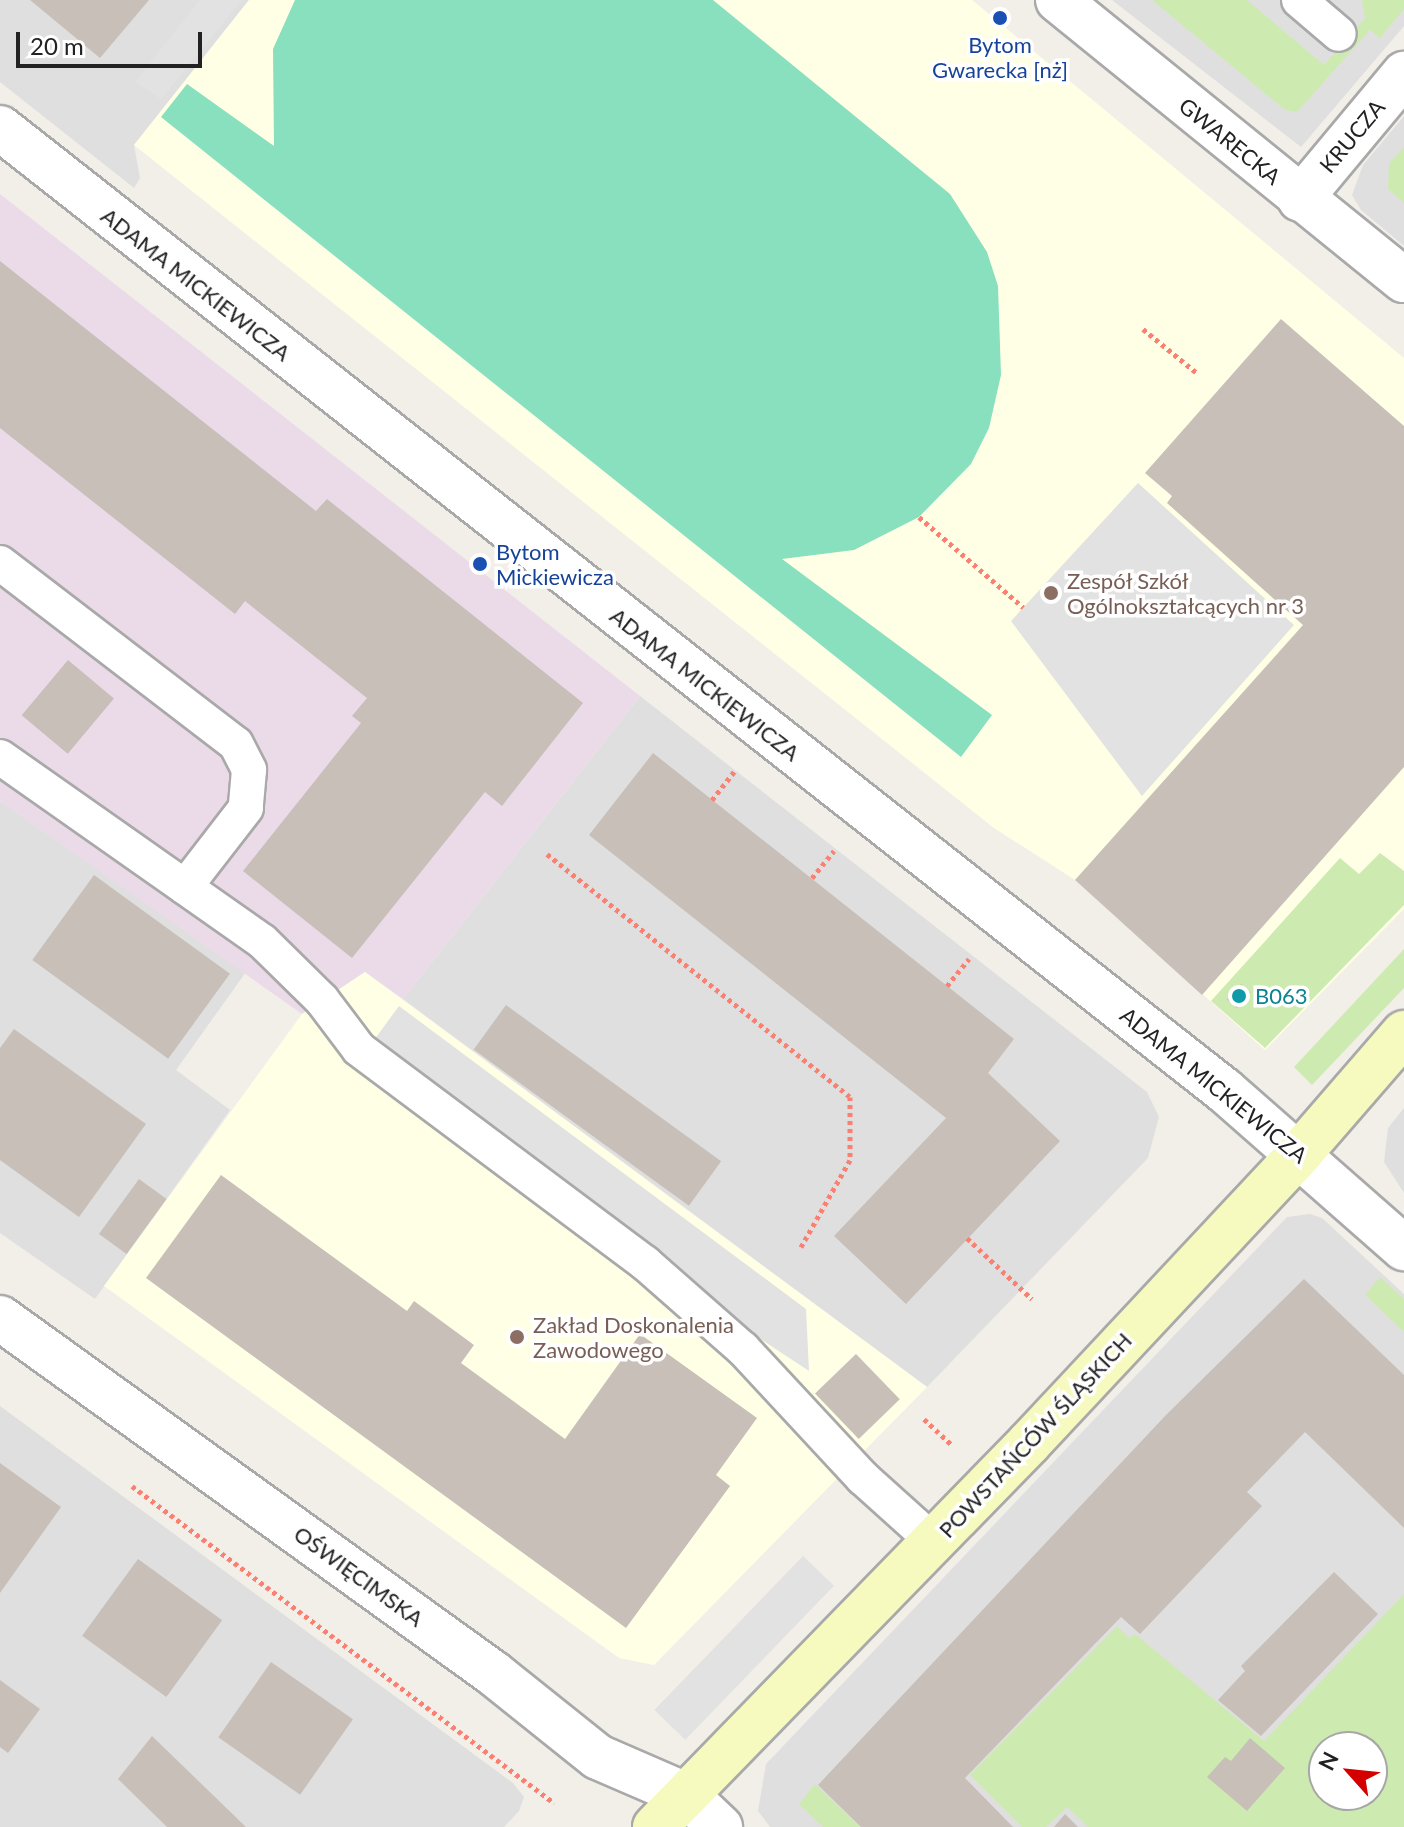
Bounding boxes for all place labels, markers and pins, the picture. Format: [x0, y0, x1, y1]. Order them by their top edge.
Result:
marker: Bytom Gwarecka [nż] [991, 9, 1009, 27]
place label: Bytom Gwarecka [nż] [932, 31, 1068, 82]
place label: Bytom Mickiewicza [496, 538, 614, 590]
marker: Bytom Mickiewicza [471, 555, 489, 573]
place label: Zespół Szkół Ogólnokształcących nr 3 [1067, 567, 1304, 618]
marker: Zespół Szkół Ogólnokształcących nr 3 [1042, 584, 1060, 602]
place label: B063 [1255, 983, 1308, 1009]
marker: B063 [1230, 987, 1248, 1005]
place label: Zakład Doskonalenia Zawodowego [533, 1311, 734, 1362]
marker: Zakład Doskonalenia Zawodowego [508, 1328, 526, 1346]

